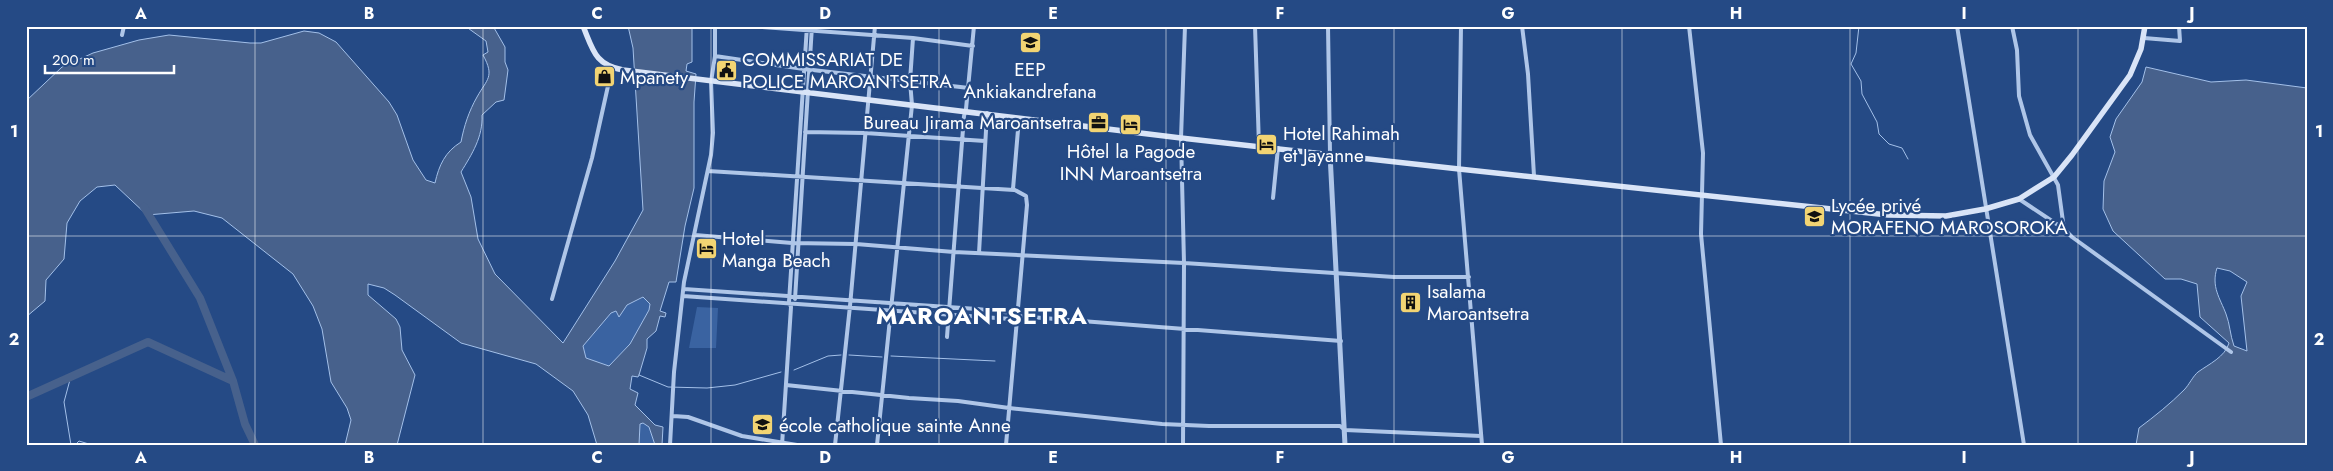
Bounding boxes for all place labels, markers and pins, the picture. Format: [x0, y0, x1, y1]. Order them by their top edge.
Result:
school or university icon: EEP Ankiakandrefana [1018, 31, 1042, 55]
place label: COMMISSARIAT DE POLICE MAROANTSETRA [742, 46, 952, 95]
place label: EEP Ankiakandrefana [964, 56, 1096, 105]
public building icon: COMMISSARIAT DE POLICE MAROANTSETRA [714, 58, 738, 82]
place label: Mpanety [620, 64, 689, 91]
shop icon: Mpanety [592, 65, 616, 89]
place label: Bureau Jirama Maroantsetra [863, 109, 1082, 136]
office icon: Bureau Jirama Maroantsetra [1086, 110, 1110, 134]
hotel icon: Hôtel la Pagode INN Maroantsetra [1119, 113, 1143, 137]
place label: Hotel Rahimah et Jayanne [1283, 120, 1400, 169]
hotel icon: Hotel Rahimah et Jayanne [1255, 132, 1279, 156]
place label: Hôtel la Pagode INN Maroantsetra [1060, 138, 1202, 187]
place label: Lycée privé MORAFENO MAROSOROKA [1831, 192, 2068, 241]
school or university icon: Lycée privé MORAFENO MAROSOROKA [1803, 204, 1827, 228]
place label: Hotel Manga Beach [722, 225, 831, 274]
hotel icon: Hotel Manga Beach [694, 237, 718, 261]
place label: Isalama Maroantsetra [1427, 278, 1529, 327]
building icon: Isalama Maroantsetra [1399, 290, 1423, 314]
place label: école catholique sainte Anne [779, 412, 1011, 439]
school or university icon: école catholique sainte Anne [751, 413, 775, 437]

